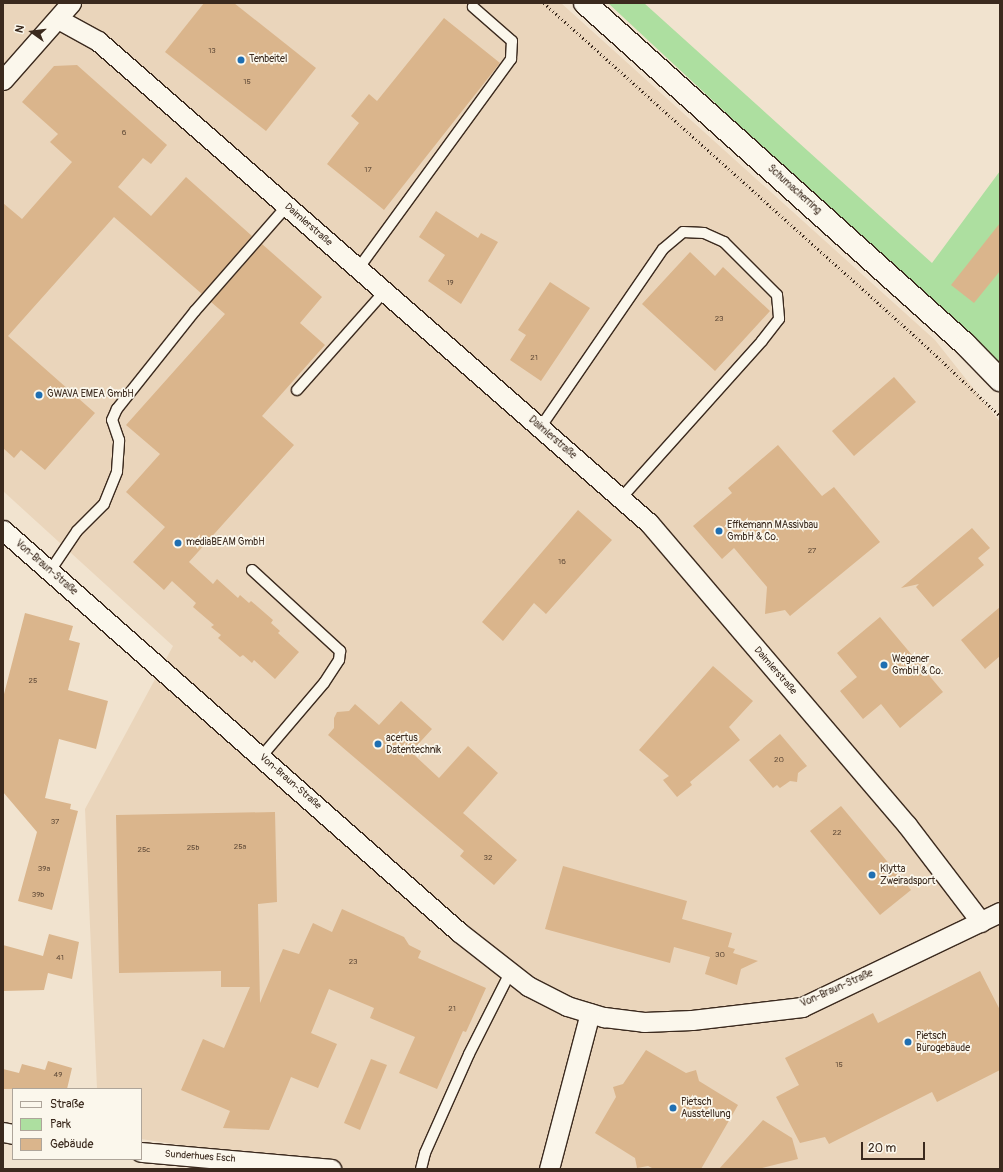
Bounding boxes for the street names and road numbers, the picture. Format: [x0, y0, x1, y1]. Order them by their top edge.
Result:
street label: Schumacherring [765, 163, 823, 217]
street label: Daimlerstraße [282, 201, 334, 249]
street label: Daimlerstraße [526, 414, 578, 462]
street label: Von-Braun-Straße [13, 538, 79, 598]
street label: Daimlerstraße [751, 645, 799, 697]
street label: Von-Braun-Straße [257, 752, 323, 812]
street label: Von-Braun-Straße [799, 968, 875, 1010]
street label: Sunderhues Esch [164, 1149, 236, 1165]

